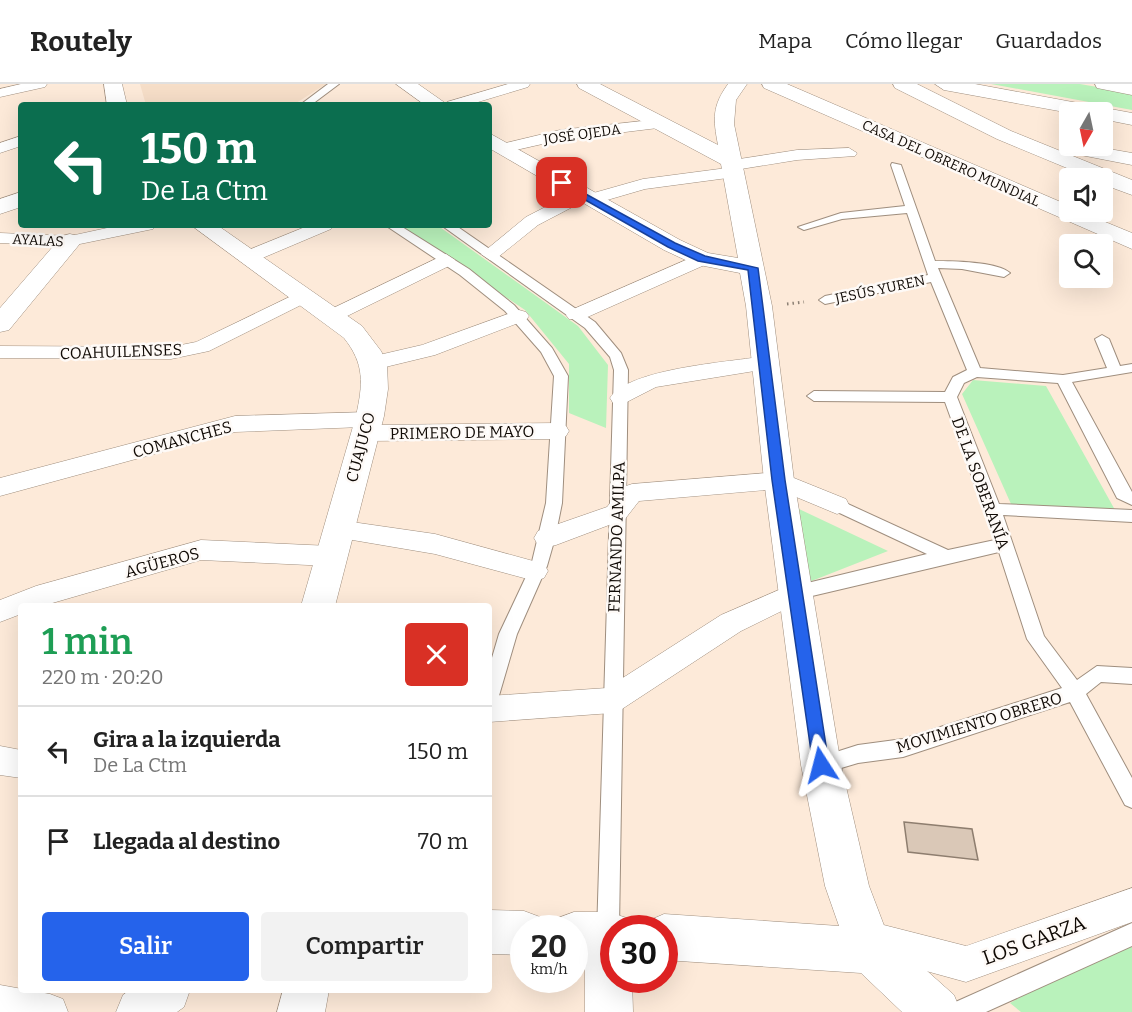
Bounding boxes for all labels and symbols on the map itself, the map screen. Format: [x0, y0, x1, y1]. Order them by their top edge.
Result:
north arrow [1059, 102, 1113, 156]
street label: CASA DEL OBRERO MUNDIAL [859, 116, 1043, 211]
street label: JOSÉ OJEDA [541, 120, 622, 148]
pin [536, 157, 587, 208]
street label: AYALAS [12, 231, 64, 250]
street label: JESÚS YUREN [832, 271, 927, 308]
street label: COAHUILENSES [59, 340, 183, 363]
street label: CUAJUCO [342, 410, 379, 484]
street label: DE LA SOBERANÍA [948, 414, 1014, 553]
street label: COMANCHES [131, 417, 234, 462]
street label: PRIMERO DE MAYO [389, 422, 535, 443]
street label: FERNANDO AMILPA [604, 461, 629, 613]
street label: AGÜEROS [123, 543, 201, 582]
street label: MOVIMIENTO OBRERO [894, 688, 1064, 757]
position arrow [789, 733, 853, 797]
street label: LOS GARZA [979, 910, 1090, 970]
speed limit sign: 30 [600, 915, 678, 993]

